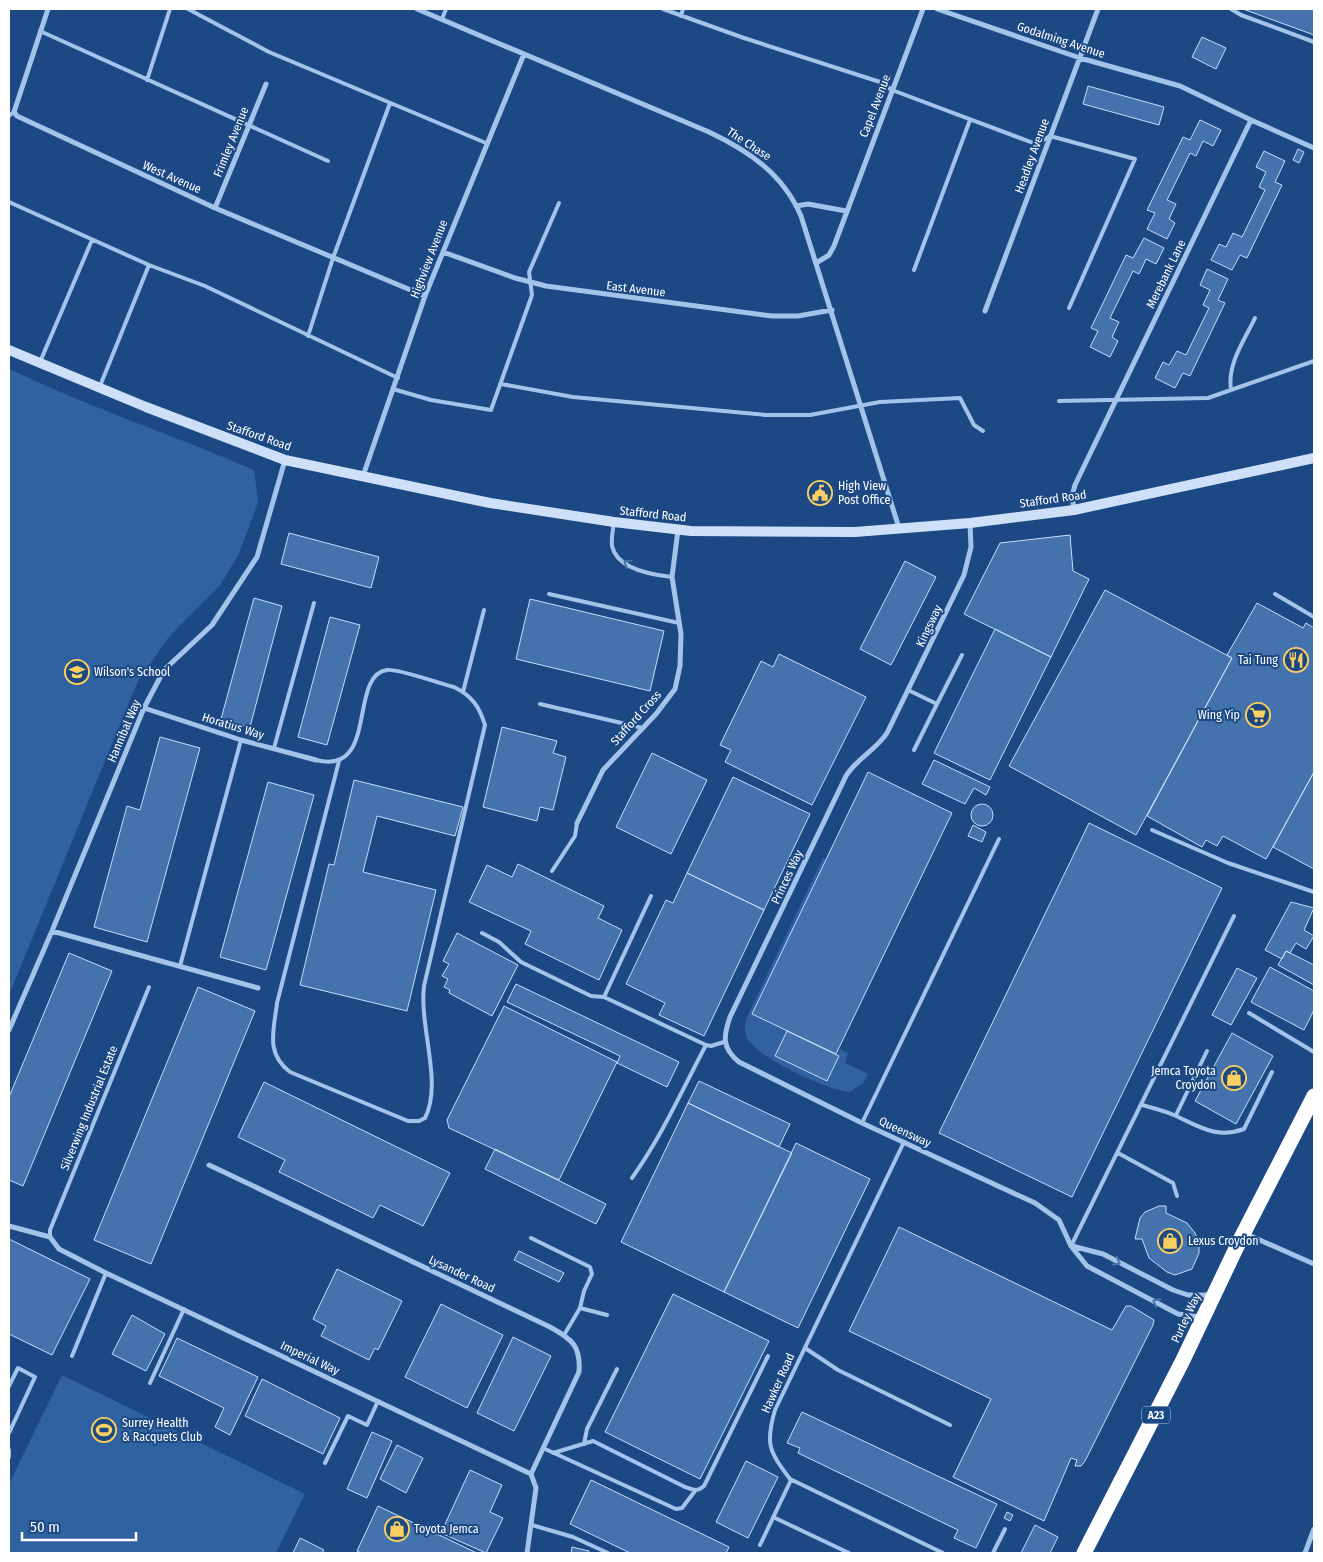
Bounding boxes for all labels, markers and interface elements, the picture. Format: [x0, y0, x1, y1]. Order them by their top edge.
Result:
street label: Godalming Avenue [1015, 19, 1107, 61]
street label: Capel Avenue [857, 73, 893, 139]
street label: Frimley Avenue [211, 105, 251, 179]
street label: Headley Avenue [1012, 117, 1052, 195]
street label: The Chase [724, 125, 774, 163]
street label: West Avenue [140, 158, 204, 196]
street label: Highview Avenue [408, 218, 450, 300]
street label: Merebank Lane [1143, 237, 1189, 311]
street label: East Avenue [606, 278, 666, 300]
street label: Stafford Road [225, 418, 293, 454]
place label: High View Post Office [838, 479, 890, 507]
public building icon: High View Post Office [807, 480, 833, 506]
street label: Stafford Road [1019, 487, 1087, 511]
street label: Stafford Road [619, 504, 687, 524]
one-way arrow [623, 560, 633, 569]
street label: Kingsway [913, 602, 945, 649]
restaurant icon: Tai Tung [1283, 647, 1309, 673]
place label: Tai Tung [1238, 653, 1278, 667]
school or university icon: Wilson's School [64, 659, 90, 685]
place label: Wilson's School [94, 665, 170, 679]
street label: Stafford Cross [608, 688, 664, 748]
street label: Hannibal Way [105, 697, 144, 764]
supermarket icon: Wing Yip [1245, 702, 1271, 728]
place label: Wing Yip [1198, 708, 1240, 722]
street label: Horatius Way [200, 710, 266, 742]
street label: Princes Way [768, 847, 806, 906]
street label: Silverwing Industrial Estate [58, 1043, 120, 1172]
place label: Jemca Toyota Croydon [1151, 1064, 1216, 1092]
shop icon: Jemca Toyota Croydon [1221, 1065, 1247, 1091]
street label: Queensway [877, 1114, 934, 1150]
shop icon: Lexus Croydon [1157, 1228, 1183, 1254]
place label: Lexus Croydon [1188, 1234, 1259, 1248]
street label: Lysander Road [427, 1253, 497, 1295]
one-way arrow [1112, 1256, 1121, 1266]
street label: Purley Way [1168, 1290, 1204, 1345]
one-way arrow [1153, 1298, 1162, 1308]
street label: Imperial Way [278, 1338, 342, 1378]
street label: Hawker Road [759, 1351, 797, 1415]
road number: A23 [1142, 1406, 1170, 1424]
place label: Surrey Health & Racquets Club [122, 1416, 202, 1444]
sports icon: Surrey Health & Racquets Club [91, 1417, 117, 1443]
scale bar [22, 1510, 136, 1542]
shop icon: Toyota Jemca [384, 1516, 410, 1542]
text: 50 m [30, 1518, 60, 1536]
place label: Toyota Jemca [414, 1522, 479, 1536]

